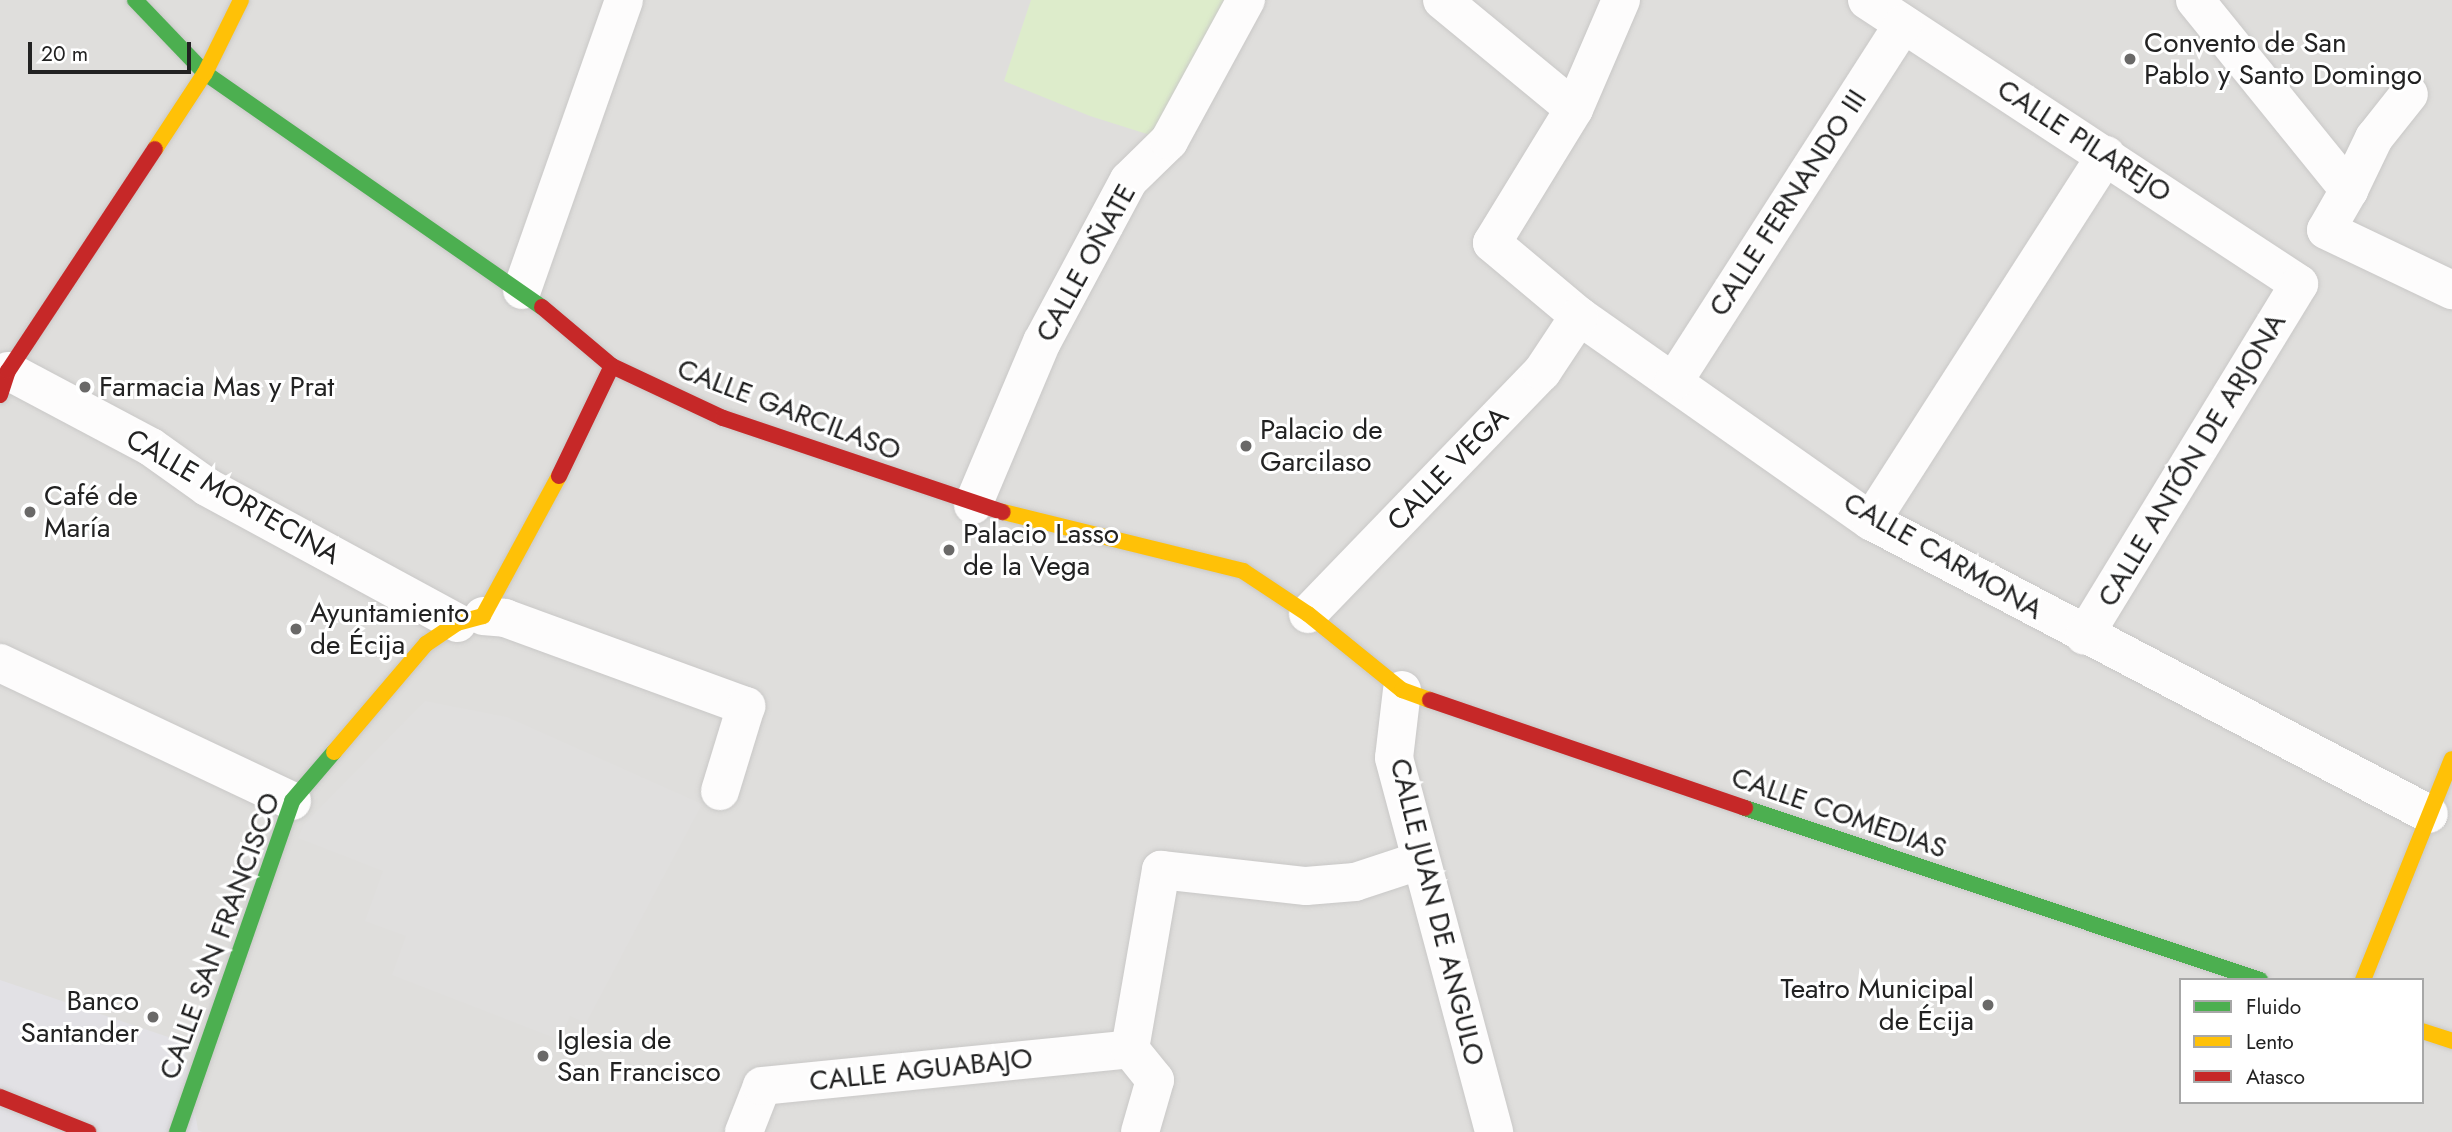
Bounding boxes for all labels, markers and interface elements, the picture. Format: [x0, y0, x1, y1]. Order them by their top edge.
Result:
place label: Convento de San Pablo y Santo Domingo [2144, 26, 2422, 92]
scale bar [32, 28, 194, 72]
text: 20 m [41, 39, 88, 69]
marker: Convento de San Pablo y Santo Domingo [2122, 51, 2138, 67]
street label: CALLE PILAREJO [1991, 72, 2177, 210]
street label: CALLE FERNANDO III [1702, 83, 1874, 323]
street label: CALLE OÑATE [1029, 178, 1143, 348]
street label: CALLE ANTÓN DE ARJONA [2091, 307, 2293, 613]
street label: CALLE GARCILASO [672, 352, 906, 468]
place label: Farmacia Mas y Prat [99, 370, 334, 404]
marker: Farmacia Mas y Prat [77, 379, 93, 395]
street label: CALLE VEGA [1381, 400, 1515, 538]
place label: Palacio de Garcilaso [1260, 413, 1383, 479]
street label: CALLE MORTECINA [120, 422, 346, 572]
marker: Palacio de Garcilaso [1238, 438, 1254, 454]
place label: Café de María [44, 479, 138, 545]
street label: CALLE CARMONA [1838, 485, 2048, 627]
marker: Café de María [22, 504, 38, 520]
place label: Palacio Lasso de la Vega [963, 517, 1119, 583]
marker: Palacio Lasso de la Vega [941, 542, 957, 558]
place label: Ayuntamiento de Écija [310, 596, 469, 662]
marker: Ayuntamiento de Écija [288, 621, 304, 637]
street label: CALLE JUAN DE ANGULO [1383, 755, 1491, 1069]
street label: CALLE COMEDIAS [1727, 760, 1951, 866]
street label: CALLE SAN FRANCISCO [152, 788, 288, 1084]
place label: Teatro Municipal de Écija [1780, 972, 1974, 1038]
legend [2179, 978, 2424, 1104]
place label: Banco Santander [21, 984, 139, 1050]
text: Fluido [2246, 992, 2301, 1022]
marker: Teatro Municipal de Écija [1980, 997, 1996, 1013]
marker: Banco Santander [145, 1009, 161, 1025]
place label: Iglesia de San Francisco [557, 1023, 721, 1089]
text: Lento [2246, 1027, 2294, 1057]
street label: CALLE AGUABAJO [808, 1042, 1034, 1098]
marker: Iglesia de San Francisco [535, 1048, 551, 1064]
text: Atasco [2246, 1062, 2305, 1092]

